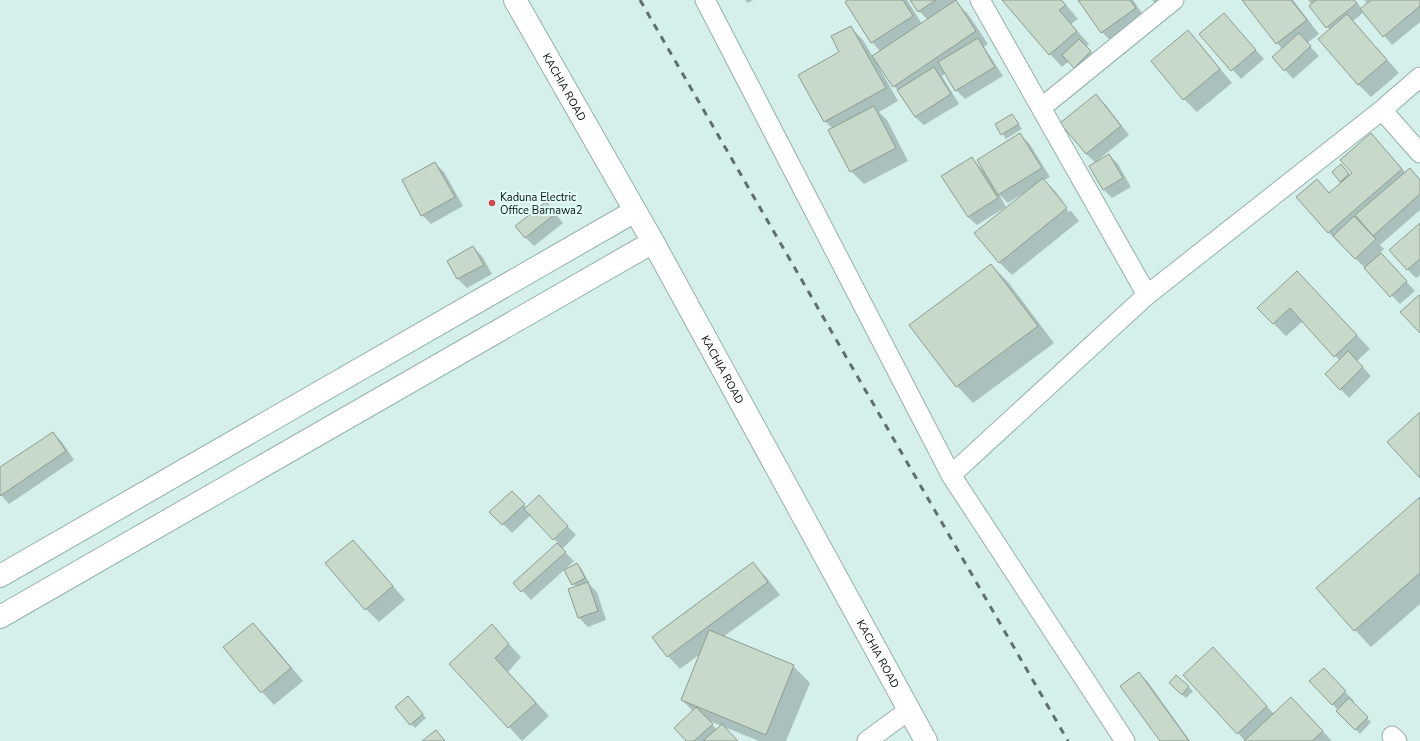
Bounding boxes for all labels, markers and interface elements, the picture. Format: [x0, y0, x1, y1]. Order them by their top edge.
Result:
street label: KACHIA ROAD [539, 50, 589, 124]
place label: Kaduna Electric Office Barnawa2 [500, 190, 583, 218]
marker: Kaduna Electric Office Barnawa2 [487, 198, 497, 208]
street label: KACHIA ROAD [698, 333, 747, 407]
street label: KACHIA ROAD [853, 617, 903, 691]

